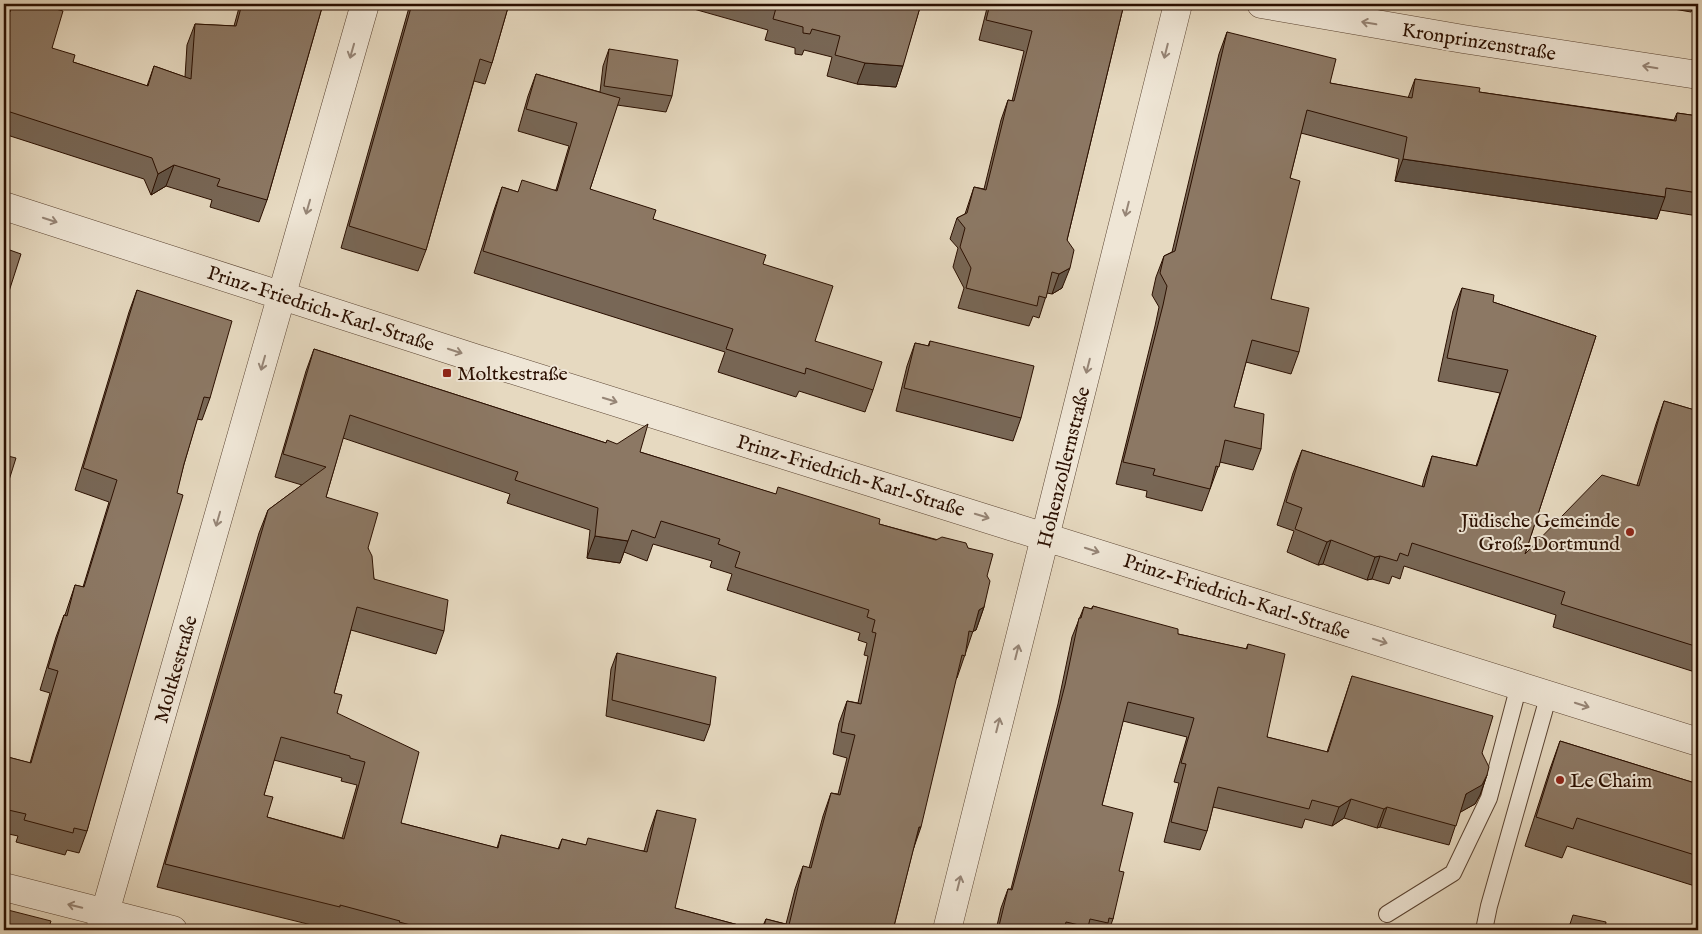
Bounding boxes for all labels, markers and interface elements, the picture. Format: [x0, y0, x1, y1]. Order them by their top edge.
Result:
one-way arrow [1361, 17, 1377, 27]
street label: Kronprinzenstraße [1400, 18, 1558, 67]
one-way arrow [347, 42, 356, 58]
one-way arrow [1161, 43, 1170, 59]
one-way arrow [1642, 62, 1658, 72]
one-way arrow [303, 199, 312, 215]
one-way arrow [1122, 200, 1131, 216]
one-way arrow [42, 216, 58, 226]
street label: Prinz-Friedrich-Karl-Straße [204, 261, 437, 358]
one-way arrow [446, 347, 462, 356]
one-way arrow [258, 355, 268, 371]
one-way arrow [1082, 358, 1092, 374]
place label: Moltkestraße [457, 362, 568, 387]
marker: Moltkestraße [441, 367, 453, 379]
street label: Hohenzollernstraße [1032, 384, 1097, 551]
one-way arrow [601, 396, 617, 406]
street label: Prinz-Friedrich-Karl-Straße [733, 430, 968, 523]
place label: Jüdische Gemeinde Groß-Dortmund [1459, 509, 1620, 557]
one-way arrow [213, 511, 223, 527]
one-way arrow [974, 512, 989, 521]
marker: Jüdische Gemeinde Groß-Dortmund [1624, 526, 1636, 538]
one-way arrow [1084, 546, 1100, 556]
street label: Prinz-Friedrich-Karl-Straße [1120, 549, 1353, 646]
street label: Moltkestraße [149, 613, 204, 726]
one-way arrow [1372, 637, 1388, 647]
one-way arrow [1013, 644, 1022, 660]
one-way arrow [1574, 700, 1590, 710]
one-way arrow [994, 718, 1004, 734]
place label: Le Chaim [1570, 769, 1652, 794]
marker: Le Chaim [1554, 774, 1566, 786]
one-way arrow [955, 875, 964, 891]
one-way arrow [67, 900, 83, 910]

